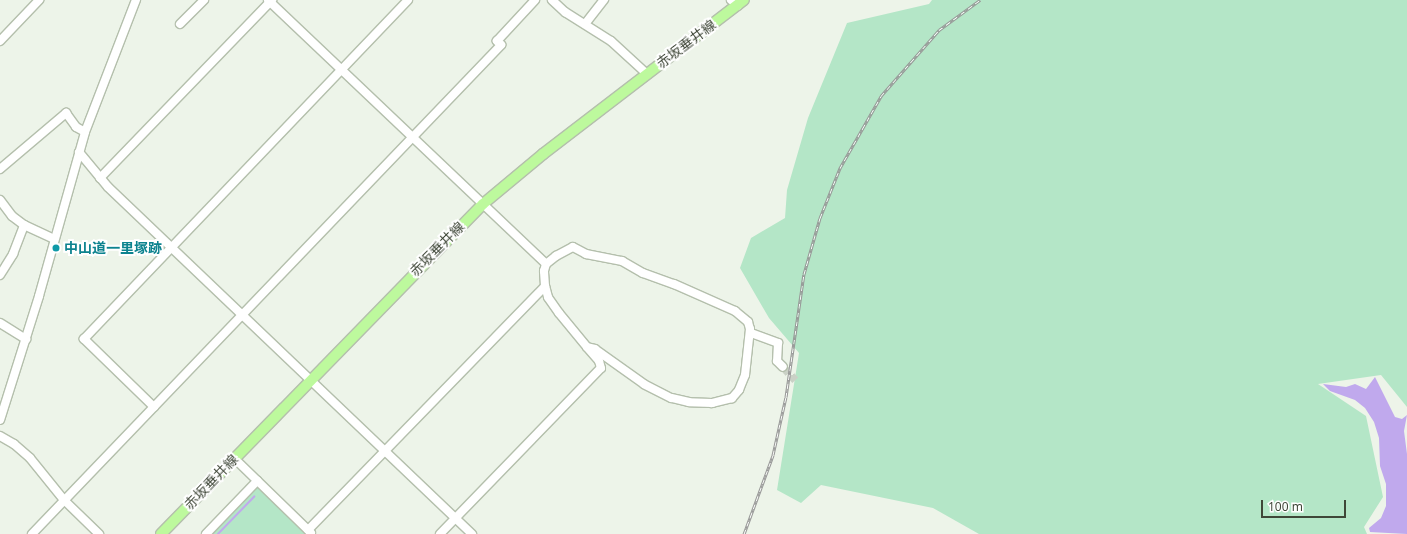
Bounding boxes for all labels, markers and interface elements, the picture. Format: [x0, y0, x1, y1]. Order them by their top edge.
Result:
street label: 赤坂垂井線 [653, 16, 719, 72]
street label: 赤坂垂井線 [406, 218, 468, 280]
place label: 中山道一里塚跡 [64, 240, 162, 256]
marker: 中山道一里塚跡 [51, 243, 61, 253]
street label: 赤坂垂井線 [181, 451, 241, 513]
scale bar [1263, 492, 1348, 518]
text: 100 m [1268, 498, 1303, 515]

